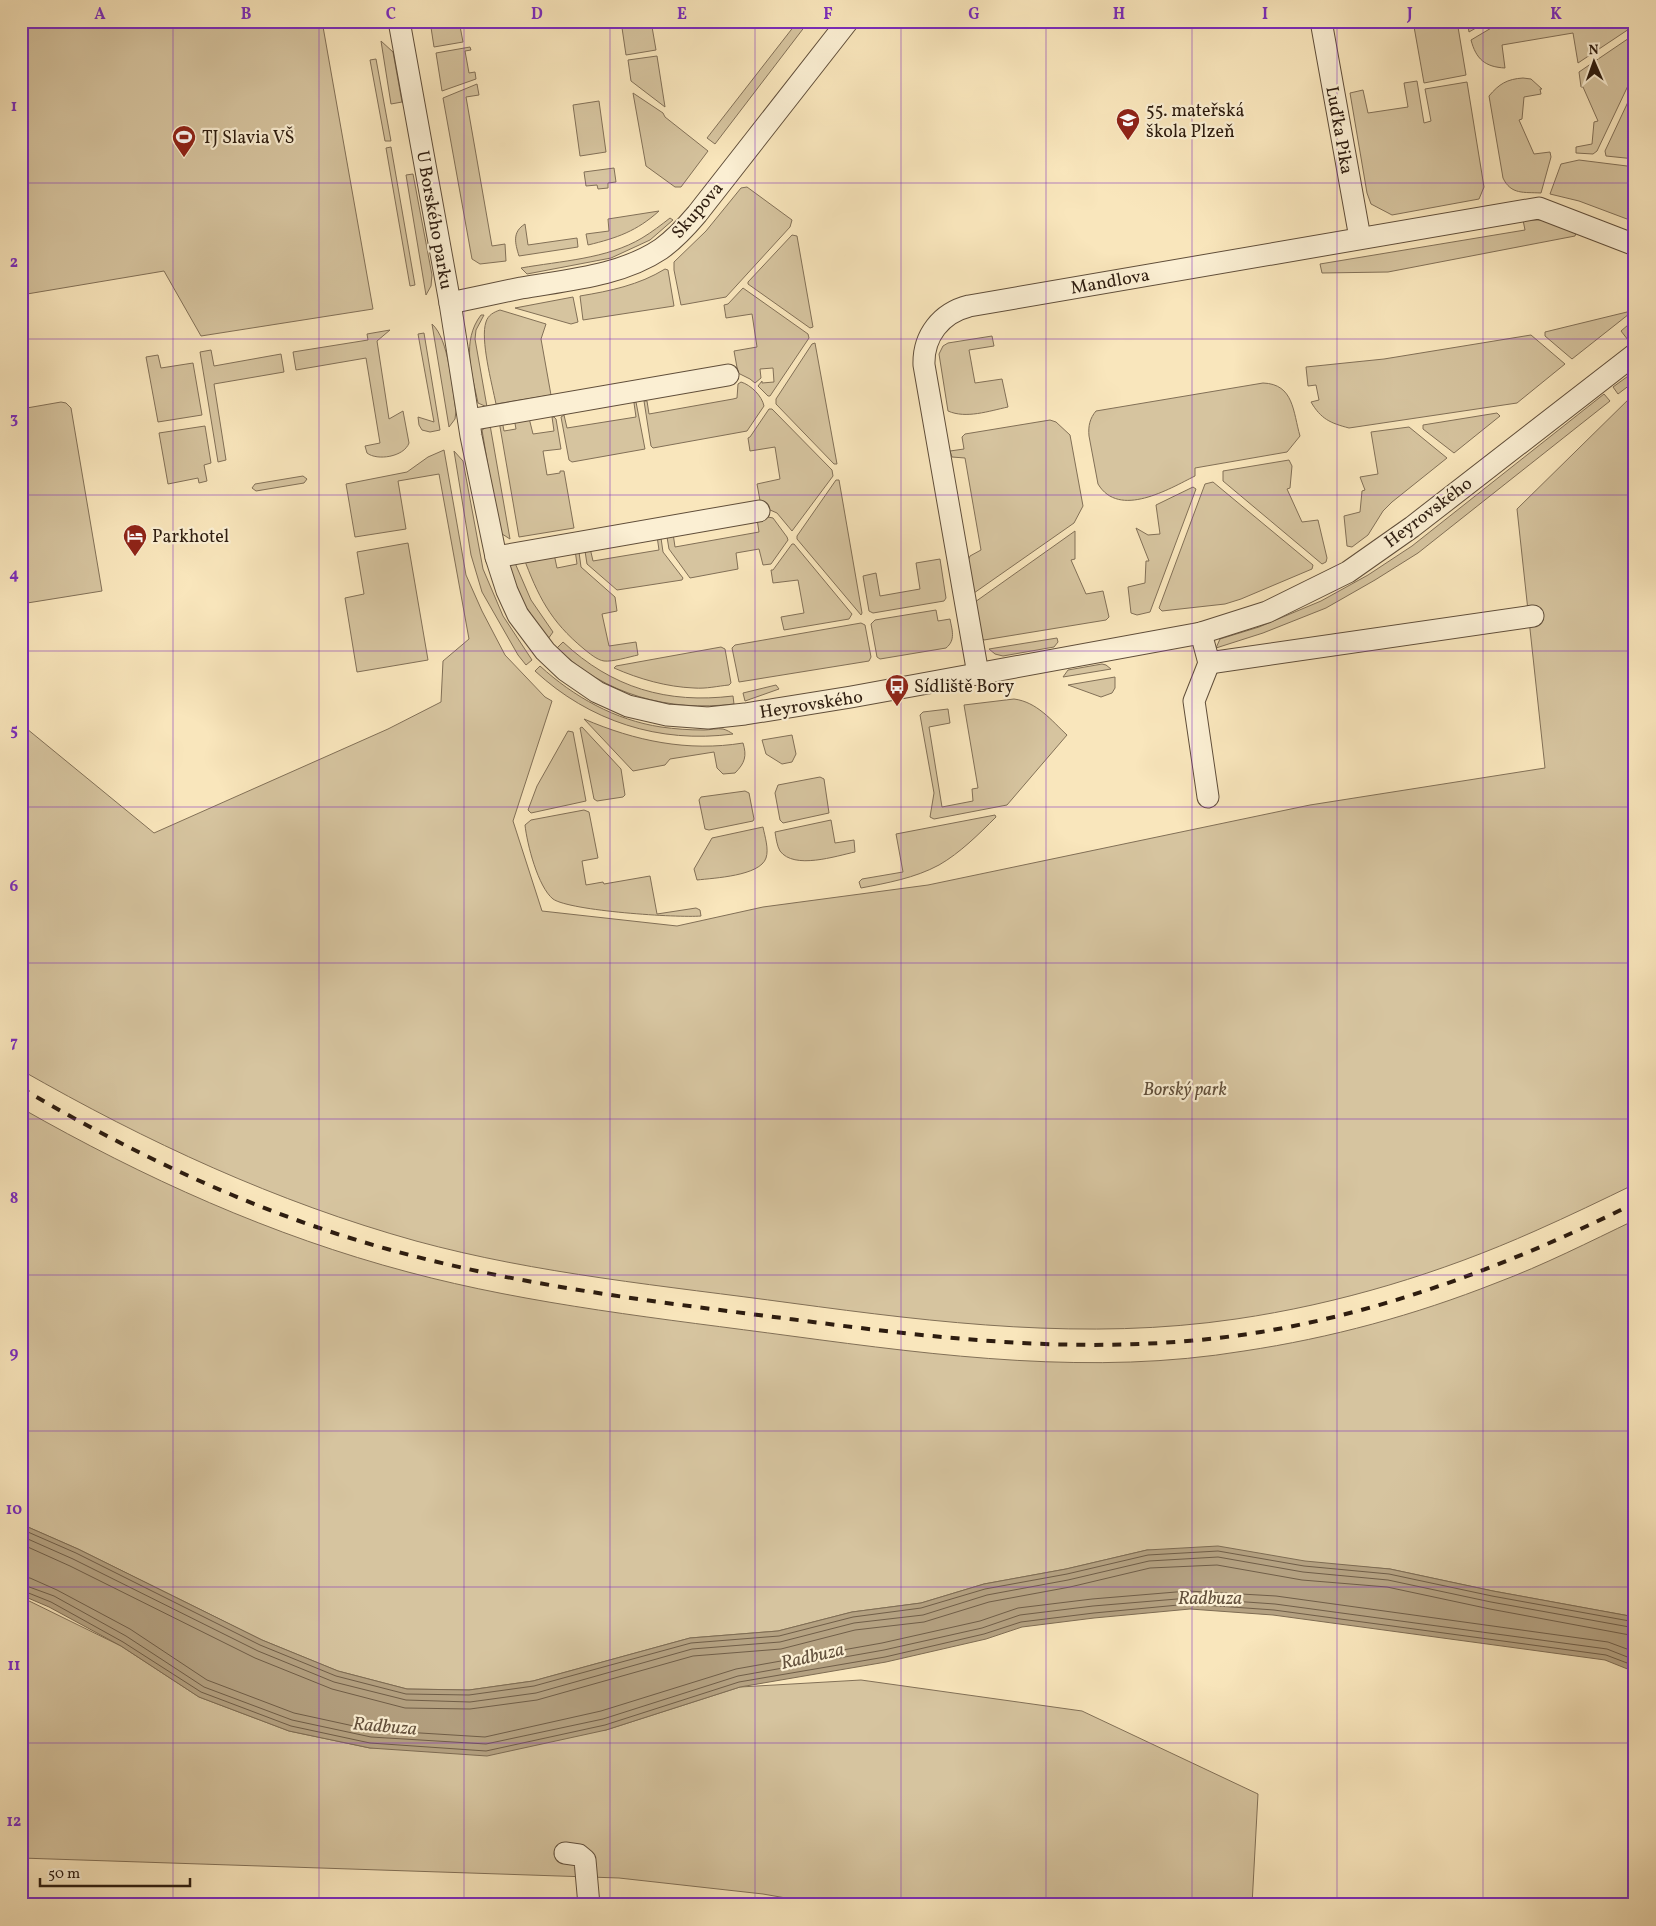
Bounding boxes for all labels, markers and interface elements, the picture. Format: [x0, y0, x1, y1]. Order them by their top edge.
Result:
text: A [94, 4, 106, 26]
text: B [241, 4, 252, 26]
text: C [386, 4, 396, 26]
text: D [531, 4, 543, 26]
text: E [677, 4, 687, 26]
text: F [823, 4, 833, 26]
text: G [968, 4, 980, 26]
text: H [1113, 4, 1125, 26]
text: I [1262, 4, 1268, 26]
text: J [1406, 4, 1413, 26]
text: K [1550, 4, 1562, 26]
north arrow [1568, 38, 1618, 88]
text: N [1588, 41, 1599, 60]
street label: Luďka Pika [1318, 84, 1359, 176]
text: 1 [11, 96, 17, 118]
place label: 55. mateřská škola Plzeň [1146, 99, 1245, 145]
school or university icon: 55. mateřská škola Plzeň [1115, 107, 1141, 141]
sports icon: TJ Slavia VŠ [171, 124, 197, 158]
place label: TJ Slavia VŠ [202, 126, 294, 151]
street label: U Borského parku [409, 149, 458, 292]
street label: Skupova [666, 177, 730, 245]
text: 2 [10, 252, 18, 274]
street label: Mandlova [1069, 263, 1152, 302]
text: 3 [10, 408, 18, 430]
street label: Heyrovského [1380, 472, 1478, 555]
hotel icon: Parkhotel [122, 523, 148, 557]
place label: Parkhotel [152, 525, 229, 550]
text: 4 [9, 564, 19, 586]
bus stop icon: Sídliště Bory [884, 673, 910, 707]
place label: Sídliště Bory [914, 675, 1015, 700]
street label: Heyrovského [758, 685, 865, 726]
text: 5 [10, 720, 18, 742]
text: 6 [10, 876, 19, 898]
text: 7 [10, 1032, 18, 1054]
park label: Borský park [1143, 1078, 1227, 1103]
text: 8 [10, 1188, 18, 1210]
text: 9 [10, 1343, 19, 1365]
text: 10 [6, 1499, 22, 1521]
water label: Radbuza [1178, 1586, 1242, 1612]
water label: Radbuza [778, 1637, 847, 1677]
text: 11 [8, 1655, 20, 1677]
water label: Radbuza [352, 1711, 418, 1743]
text: 12 [7, 1811, 21, 1833]
scale bar [40, 1856, 190, 1888]
text: 50 m [48, 1864, 80, 1885]

